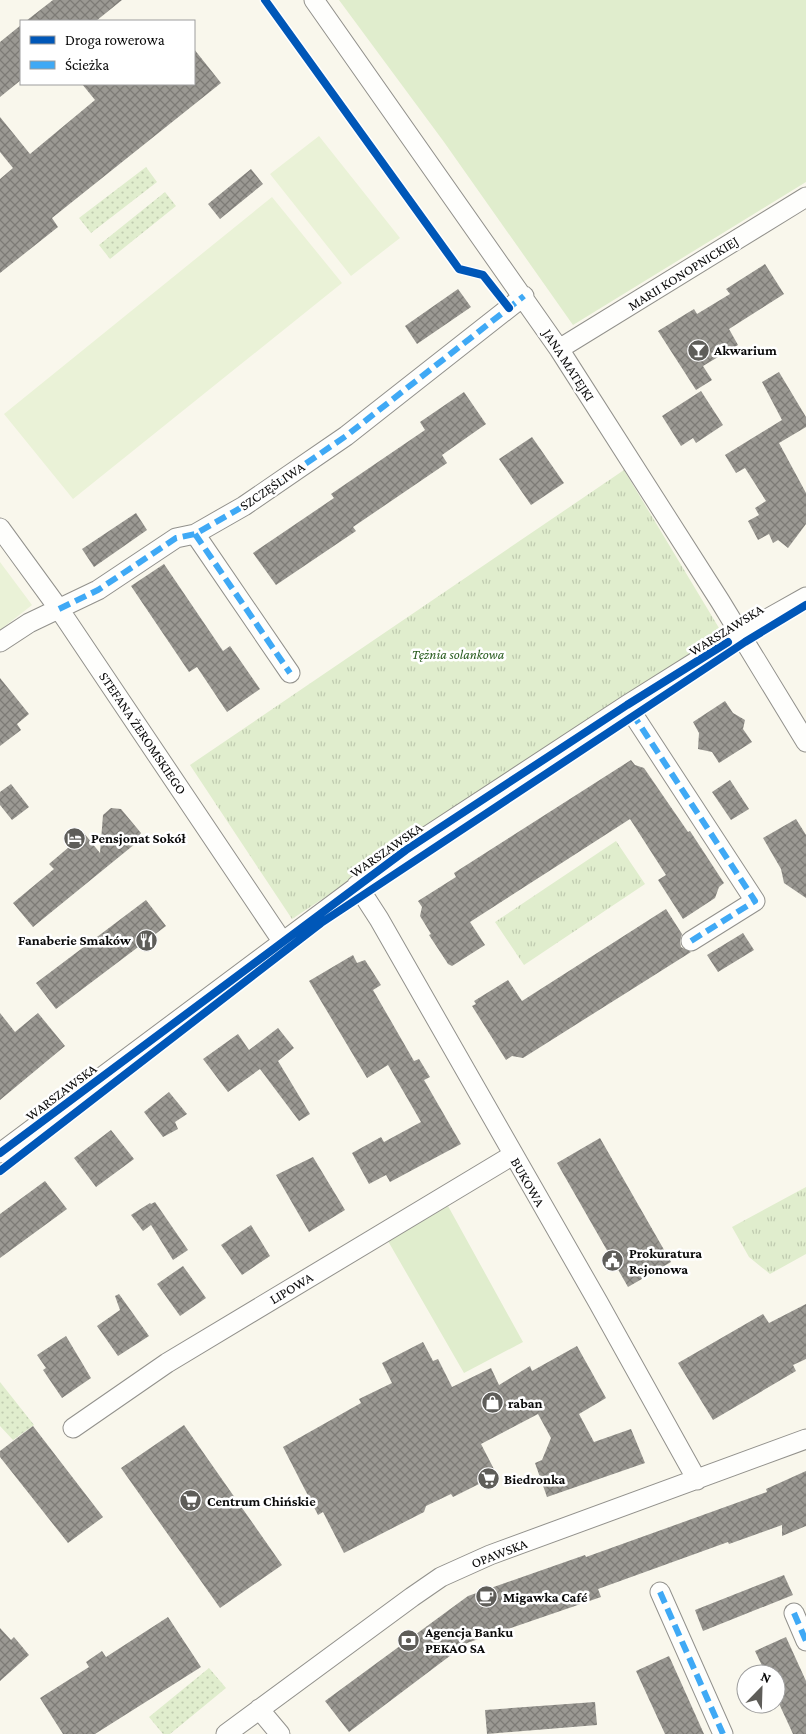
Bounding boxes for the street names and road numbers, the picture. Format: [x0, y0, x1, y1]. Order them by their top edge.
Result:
street label: MARII KONOPNICKIEJ [625, 233, 741, 313]
street label: JANA MATEJKI [539, 324, 598, 404]
street label: SZCZĘŚLIWA [236, 458, 308, 514]
street label: WARSZAWSKA [686, 601, 766, 659]
street label: STEFANA ŻEROMSKIEGO [96, 669, 190, 797]
street label: WARSZAWSKA [347, 819, 425, 881]
street label: WARSZAWSKA [22, 1060, 100, 1124]
street label: BUKOWA [508, 1155, 548, 1209]
street label: LIPOWA [266, 1269, 316, 1307]
street label: OPAWSKA [469, 1535, 529, 1571]

